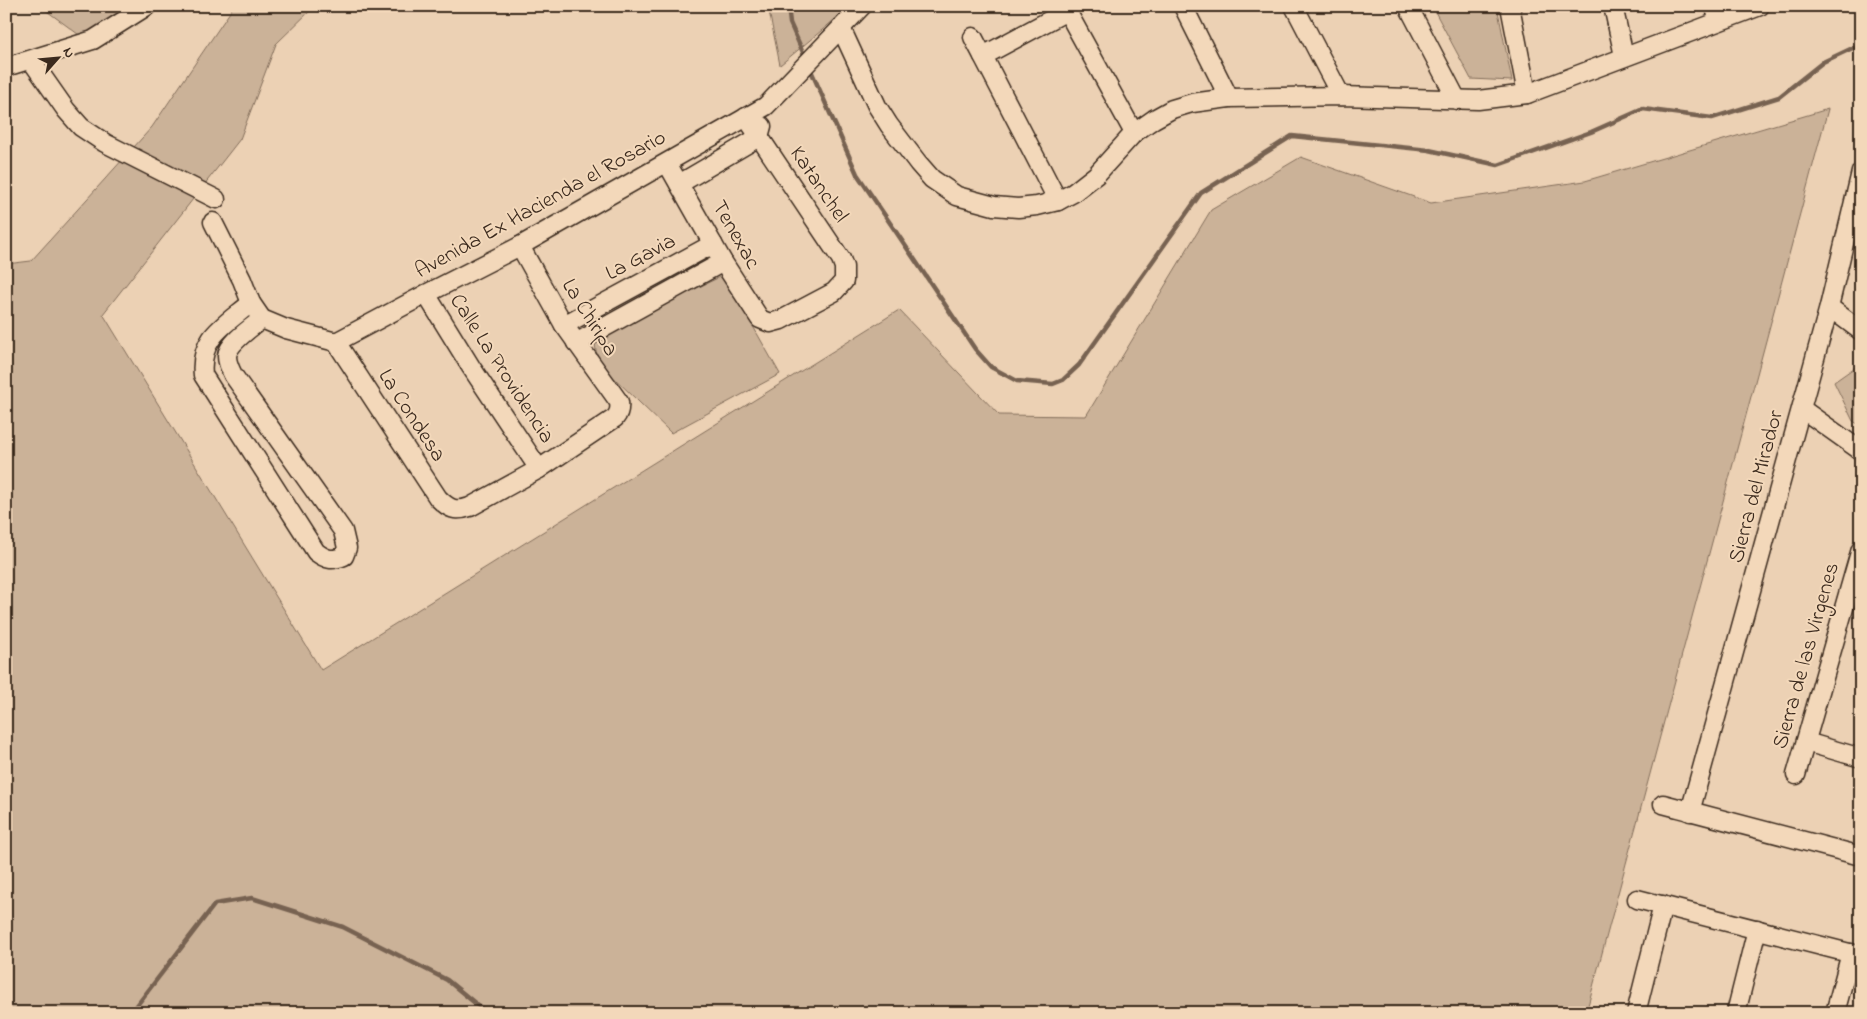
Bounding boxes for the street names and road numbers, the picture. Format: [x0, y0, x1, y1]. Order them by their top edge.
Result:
street label: Avenida Ex Hacienda el Rosario [410, 123, 672, 287]
street label: Katanchel [781, 140, 855, 230]
street label: Tenexac [702, 195, 768, 276]
street label: La Gavia [600, 226, 682, 290]
street label: La Chiripa [552, 273, 626, 363]
street label: Calle La Providencia [440, 288, 562, 450]
street label: La Condesa [369, 363, 453, 469]
street label: Sierra del Mirador [1721, 407, 1793, 567]
street label: Sierra de las Virgenes [1765, 559, 1850, 753]

